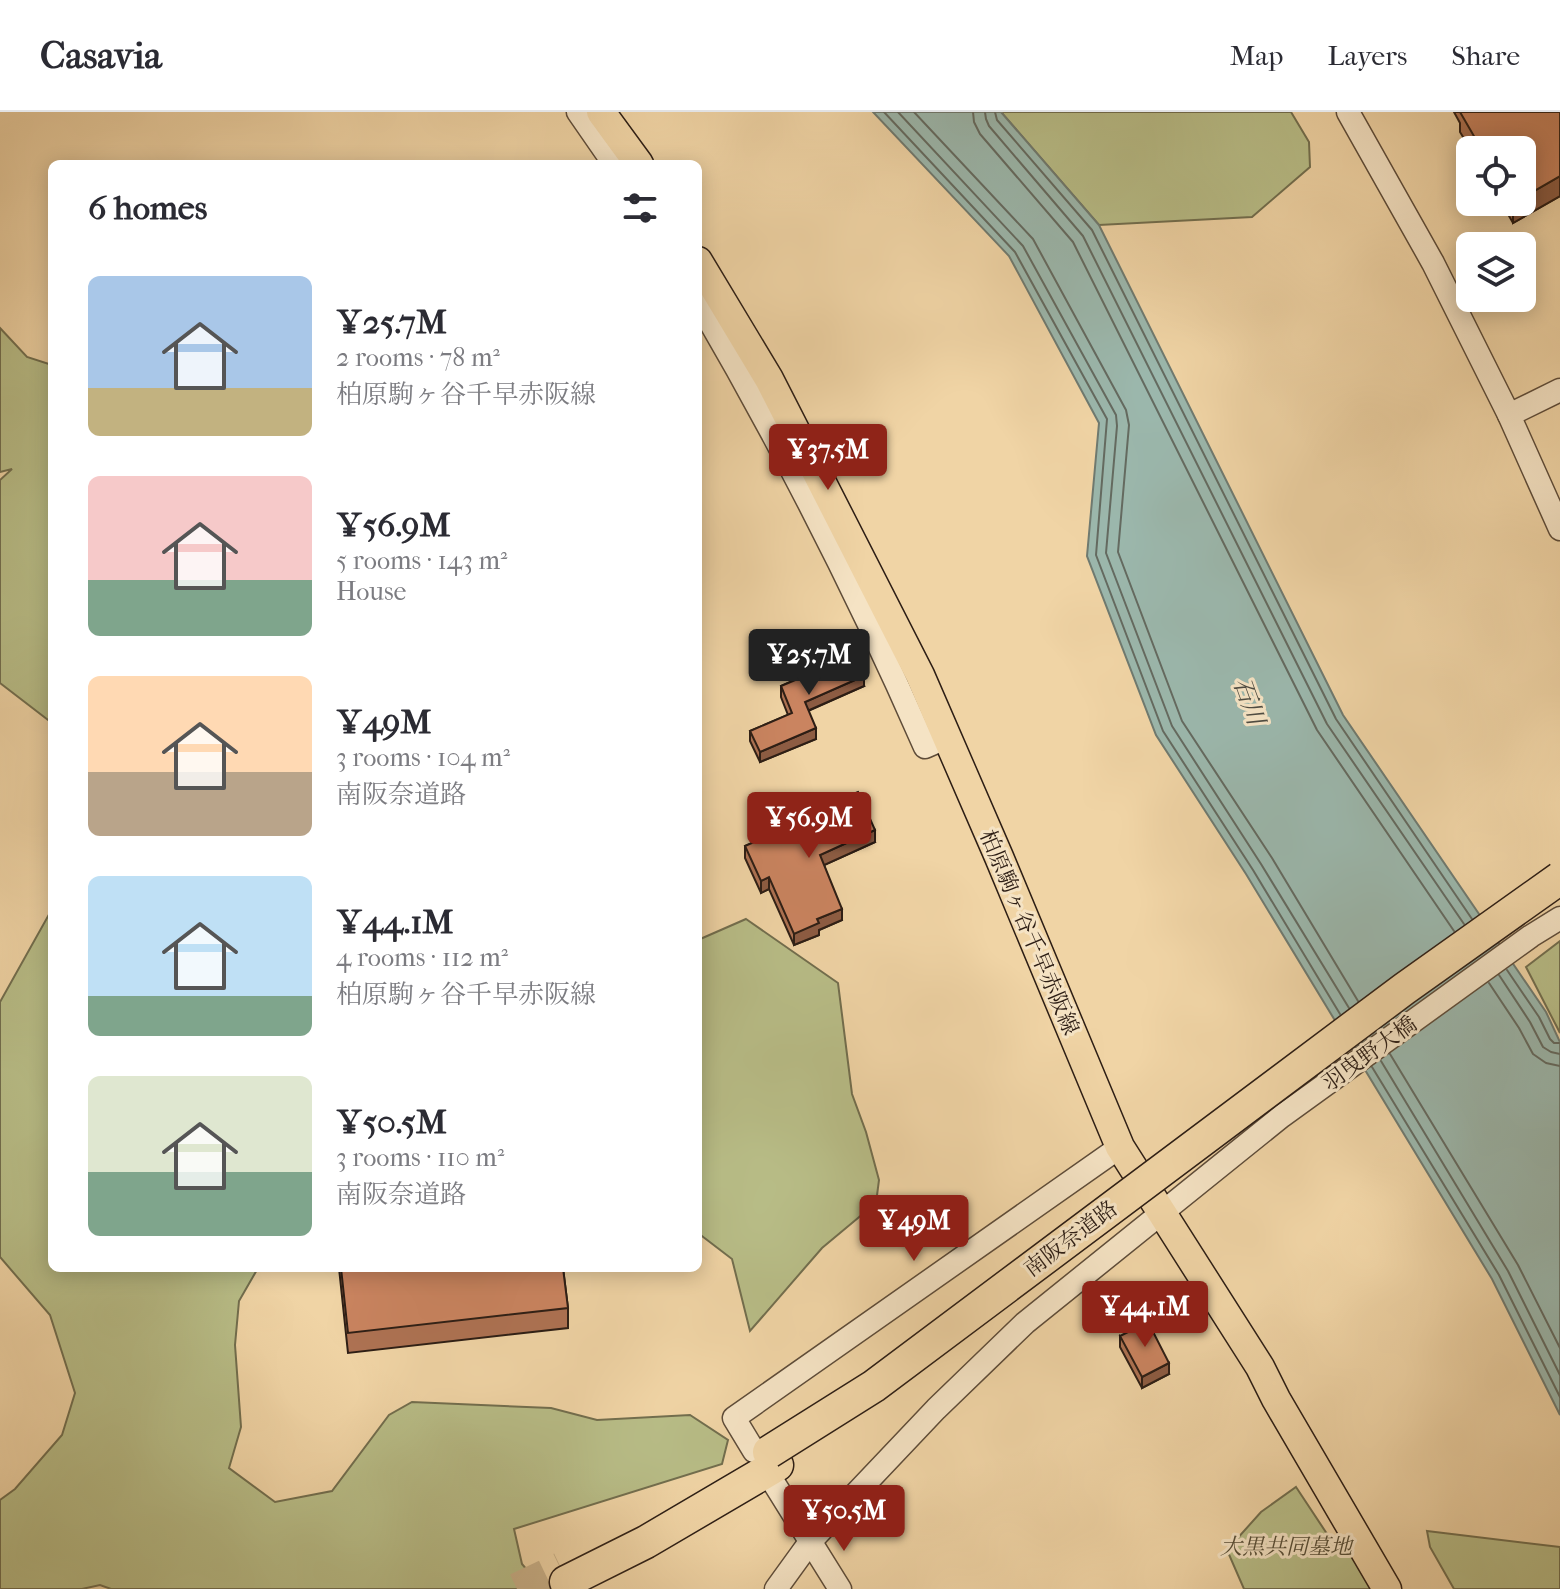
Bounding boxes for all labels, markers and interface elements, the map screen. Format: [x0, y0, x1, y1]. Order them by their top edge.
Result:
text: Casavia [40, 33, 162, 78]
text: Map [1230, 39, 1283, 72]
text: Layers [1327, 39, 1407, 72]
text: Share [1451, 39, 1520, 72]
map controls [1456, 136, 1536, 312]
button: locate [1456, 136, 1536, 216]
icon: filters [618, 186, 662, 230]
text: 6 homes [88, 188, 207, 228]
button: layers [1456, 232, 1536, 312]
text: ¥25.7M [336, 302, 447, 342]
icon: home [152, 308, 248, 404]
text: 2 rooms · 78 m² [336, 342, 500, 373]
text: 柏原駒ヶ谷千早赤阪線 [336, 379, 596, 410]
pin: ¥37.5M [763, 424, 893, 492]
text: ¥37.5M [787, 434, 869, 465]
text: ¥56.9M [336, 505, 451, 545]
icon: home [152, 508, 248, 604]
text: 5 rooms · 143 m² [336, 545, 507, 576]
text: House [336, 576, 406, 607]
pin: ¥25.7M [744, 629, 874, 697]
text: ¥25.7M [767, 639, 851, 670]
water label: 石川 [1228, 674, 1271, 731]
text: ¥49M [336, 702, 431, 742]
icon: home [152, 708, 248, 804]
text: 3 rooms · 104 m² [336, 742, 510, 773]
text: 南阪奈道路 [336, 779, 466, 810]
pin: ¥56.9M [744, 792, 874, 860]
text: ¥56.9M [765, 802, 853, 833]
street label: 柏原駒ヶ谷千早赤阪線 [974, 826, 1084, 1039]
text: ¥44.1M [336, 902, 453, 942]
icon: home [152, 908, 248, 1004]
text: 4 rooms · 112 m² [336, 942, 508, 973]
text: 柏原駒ヶ谷千早赤阪線 [336, 979, 596, 1010]
street label: 羽曳野大橋 [1317, 1011, 1422, 1097]
text: ¥50.5M [336, 1102, 447, 1142]
icon: home [152, 1108, 248, 1204]
text: 3 rooms · 110 m² [336, 1142, 504, 1173]
text: 南阪奈道路 [336, 1179, 466, 1210]
pin: ¥49M [867, 1195, 961, 1263]
street label: 南阪奈道路 [1019, 1195, 1122, 1282]
text: ¥49M [878, 1205, 951, 1236]
pin: ¥44.1M [1080, 1281, 1210, 1349]
text: ¥44.1M [1100, 1291, 1190, 1322]
pin: ¥50.5M [779, 1485, 909, 1553]
text: ¥50.5M [802, 1495, 886, 1526]
park label: 大黒共同墓地 [1220, 1534, 1354, 1560]

